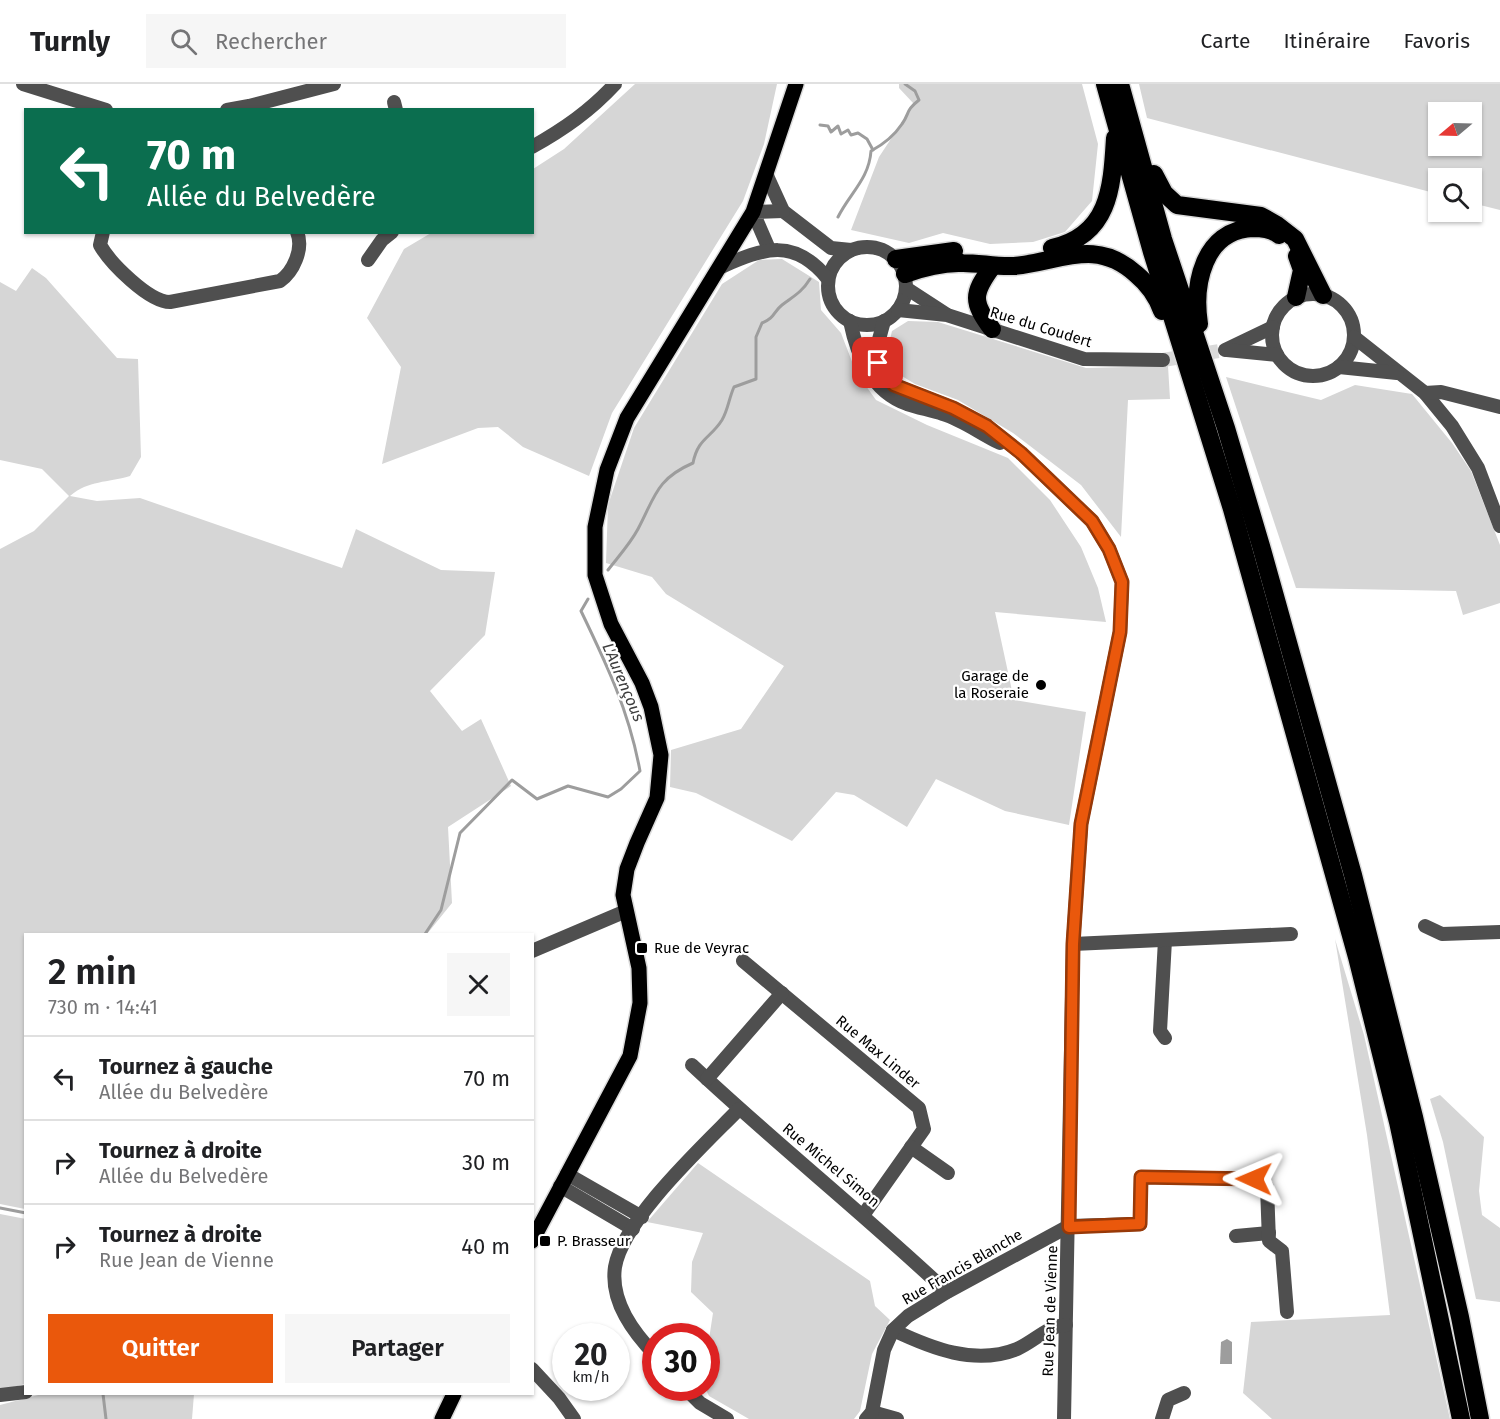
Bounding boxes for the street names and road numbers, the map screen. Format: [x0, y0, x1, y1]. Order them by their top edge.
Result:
street label: Rue du Coudert [988, 303, 1095, 351]
street label: Rue Max Linder [832, 1012, 924, 1093]
street label: Rue Michel Simon [779, 1119, 883, 1211]
street label: Rue Francis Blanche [899, 1225, 1025, 1309]
street label: Rue Jean de Vienne [1039, 1245, 1061, 1377]

